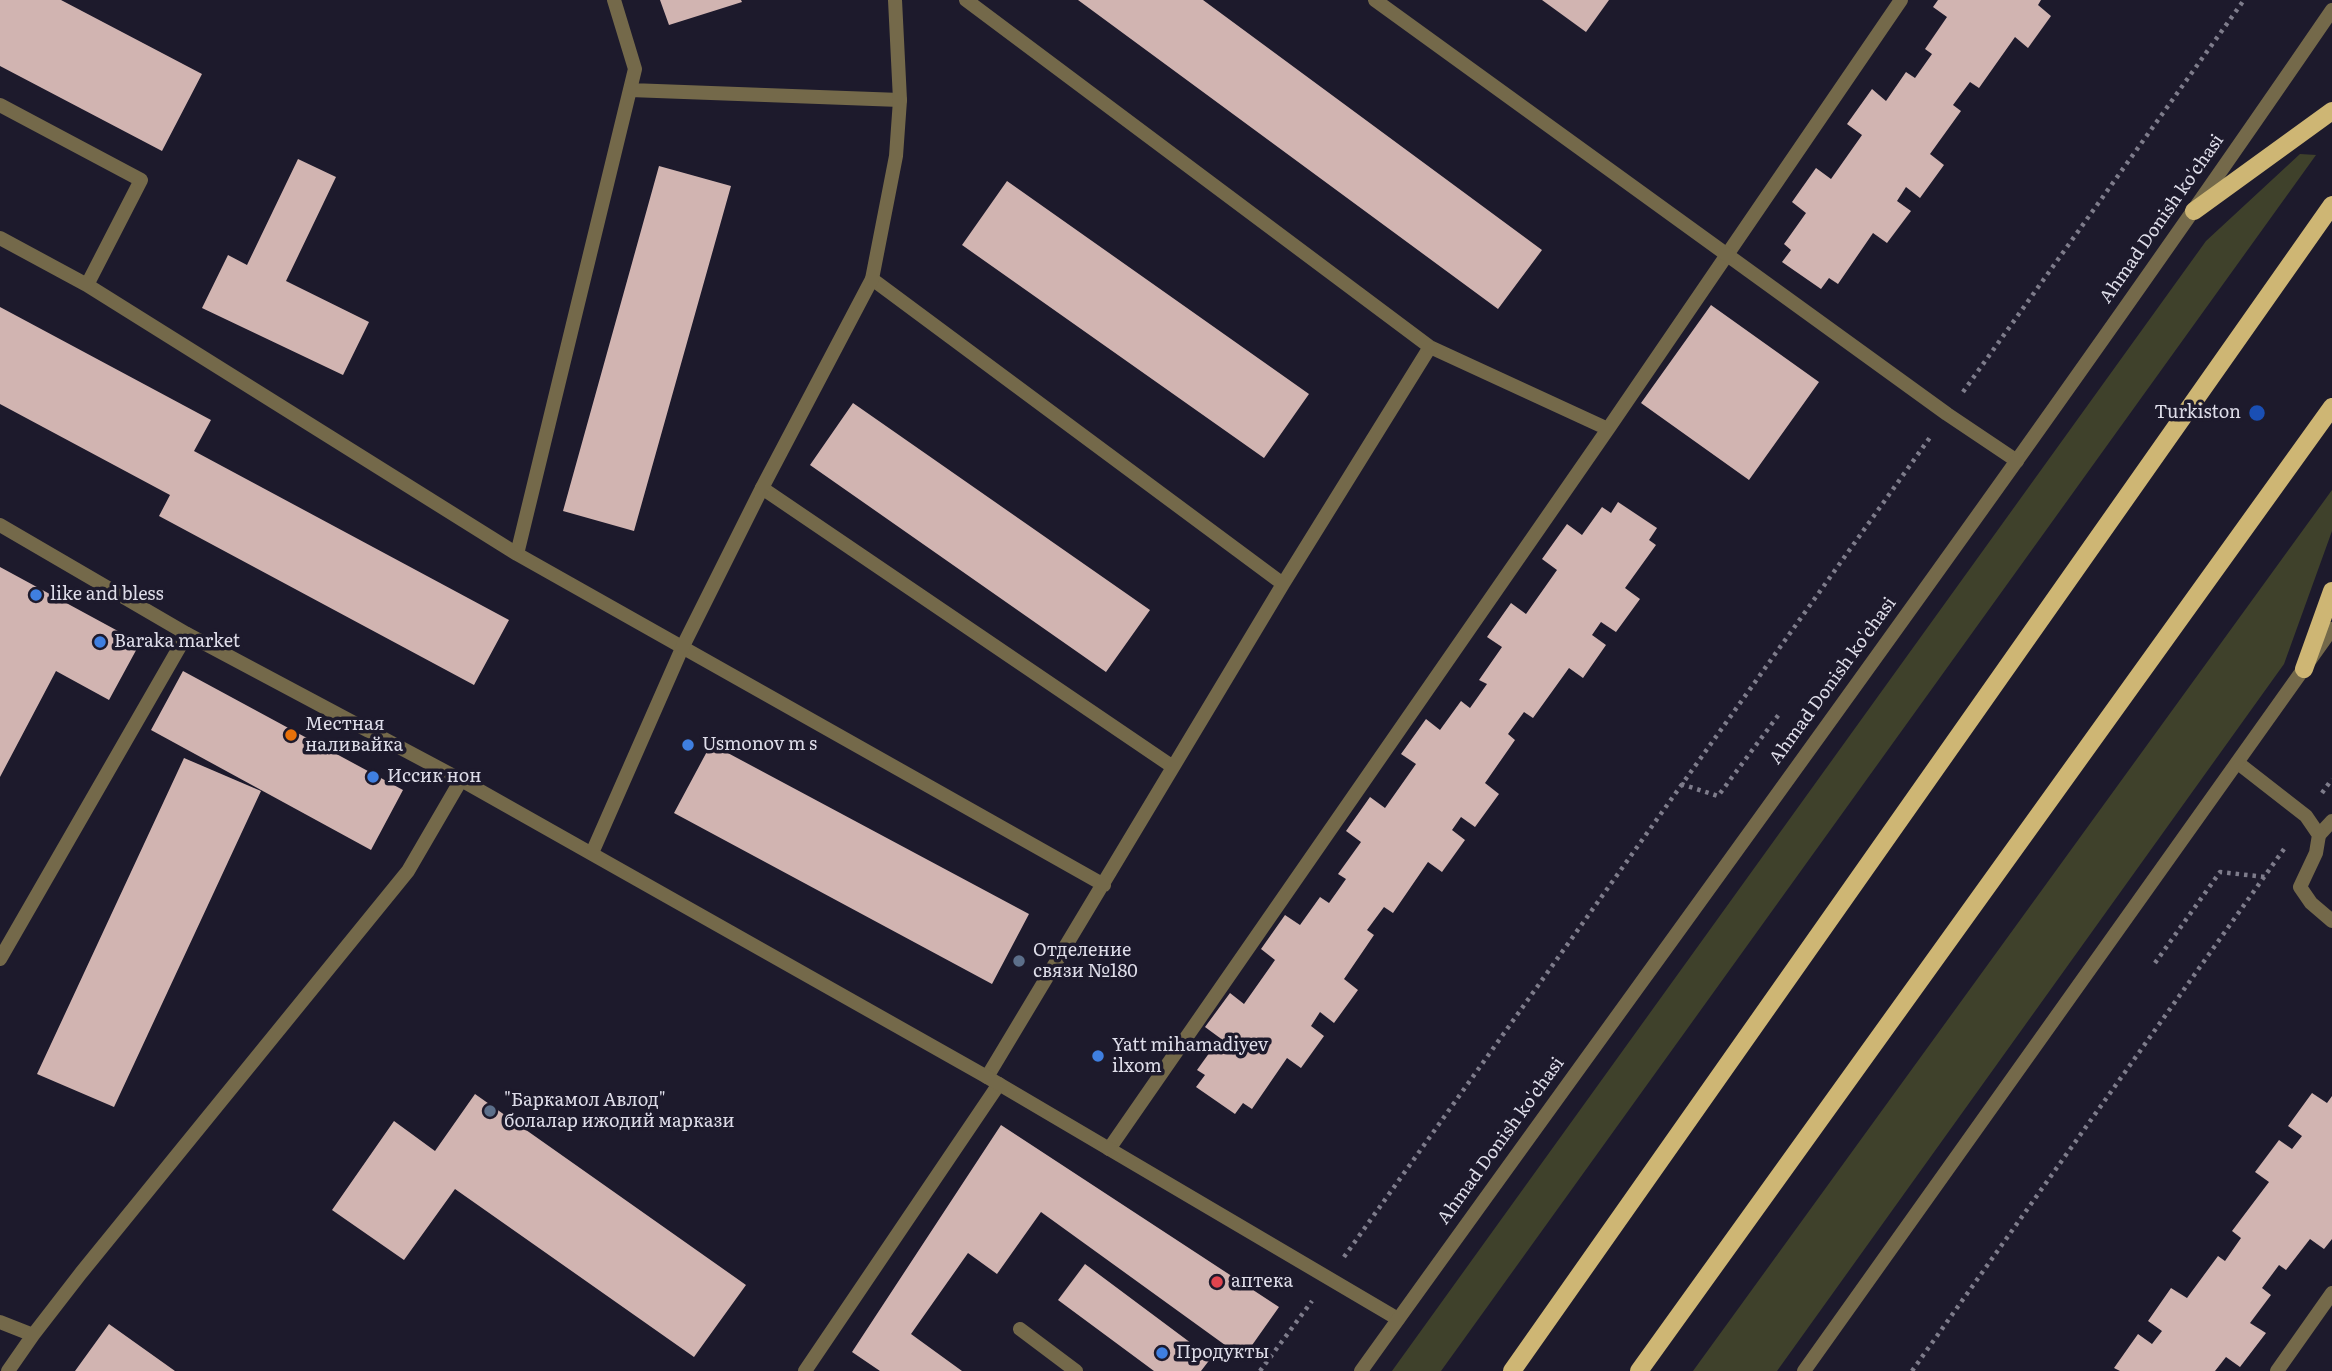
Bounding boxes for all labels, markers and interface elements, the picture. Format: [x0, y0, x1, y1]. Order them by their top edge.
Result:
street label: Ahmad Donish ko'chasi [2095, 130, 2229, 308]
place label: Turkiston [2154, 402, 2241, 424]
marker: Turkiston [2247, 403, 2267, 423]
place label: like and bless [50, 584, 164, 606]
marker: like and bless [28, 587, 44, 603]
street label: Ahmad Donish ko'chasi [1765, 593, 1901, 769]
place label: Baraka market [114, 631, 240, 653]
marker: Baraka market [92, 634, 108, 650]
place label: Местная наливайка [305, 714, 403, 756]
marker: Местная наливайка [283, 727, 299, 743]
place label: Usmonov m s [702, 734, 817, 756]
marker: Usmonov m s [680, 737, 696, 753]
place label: Иссик нон [387, 766, 481, 788]
marker: Иссик нон [365, 769, 381, 785]
place label: Отделение связи №180 [1033, 940, 1138, 982]
marker: Отделение связи №180 [1011, 953, 1027, 969]
place label: Yatt mihamadiyev ilxom [1112, 1035, 1268, 1078]
marker: Yatt mihamadiyev ilxom [1090, 1048, 1106, 1064]
street label: Ahmad Donish ko'chasi [1433, 1053, 1569, 1229]
place label: "Баркамол Авлод" болалар ижодий маркази [504, 1090, 735, 1132]
marker: "Баркамол Авлод" болалар ижодий маркази [482, 1103, 498, 1119]
place label: аптека [1231, 1271, 1293, 1293]
marker: аптека [1209, 1274, 1225, 1290]
place label: Продукты [1176, 1342, 1269, 1364]
marker: Продукты [1154, 1345, 1170, 1361]

